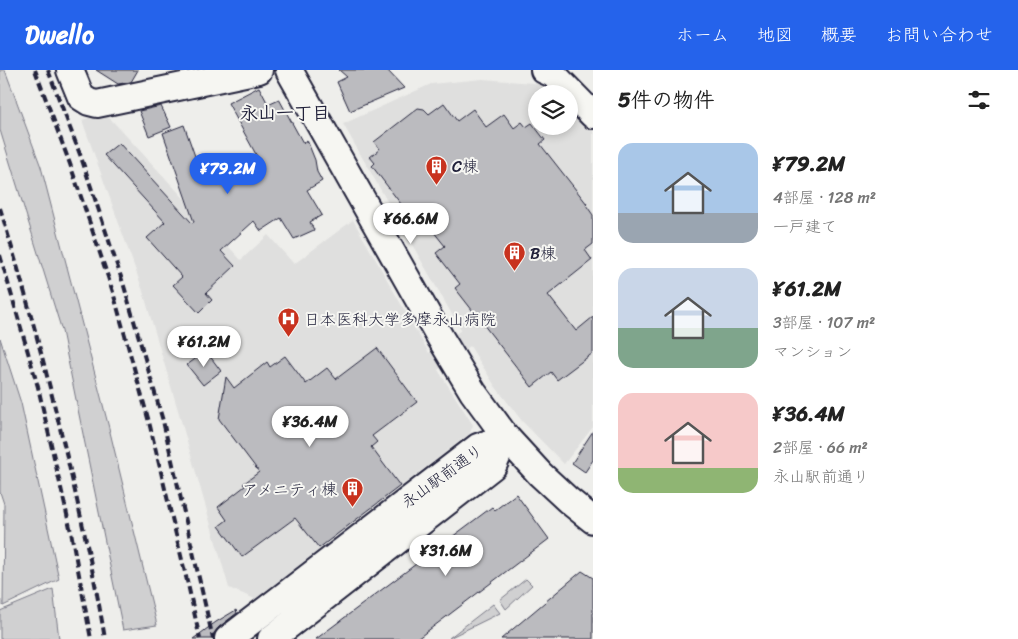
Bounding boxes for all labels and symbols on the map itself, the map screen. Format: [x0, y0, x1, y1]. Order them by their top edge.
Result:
district label: 永山一丁目 [240, 97, 330, 129]
pin: ¥79.2M [187, 152, 269, 195]
place label: C棟 [452, 152, 478, 181]
building icon: C棟 [424, 154, 448, 185]
pin: ¥66.6M [370, 202, 452, 245]
place label: B棟 [530, 239, 556, 268]
building icon: B棟 [502, 241, 526, 272]
place label: 日本医科大学多摩永山病院 [304, 305, 496, 334]
hospital icon: 日本医科大学多摩永山病院 [276, 307, 300, 338]
pin: ¥61.2M [163, 326, 245, 368]
pin: ¥36.4M [269, 406, 351, 448]
street label: 永山駅前通り [395, 436, 489, 516]
place label: アメニティ棟 [242, 475, 337, 504]
building icon: アメニティ棟 [341, 477, 365, 508]
pin: ¥31.6M [405, 534, 487, 577]

